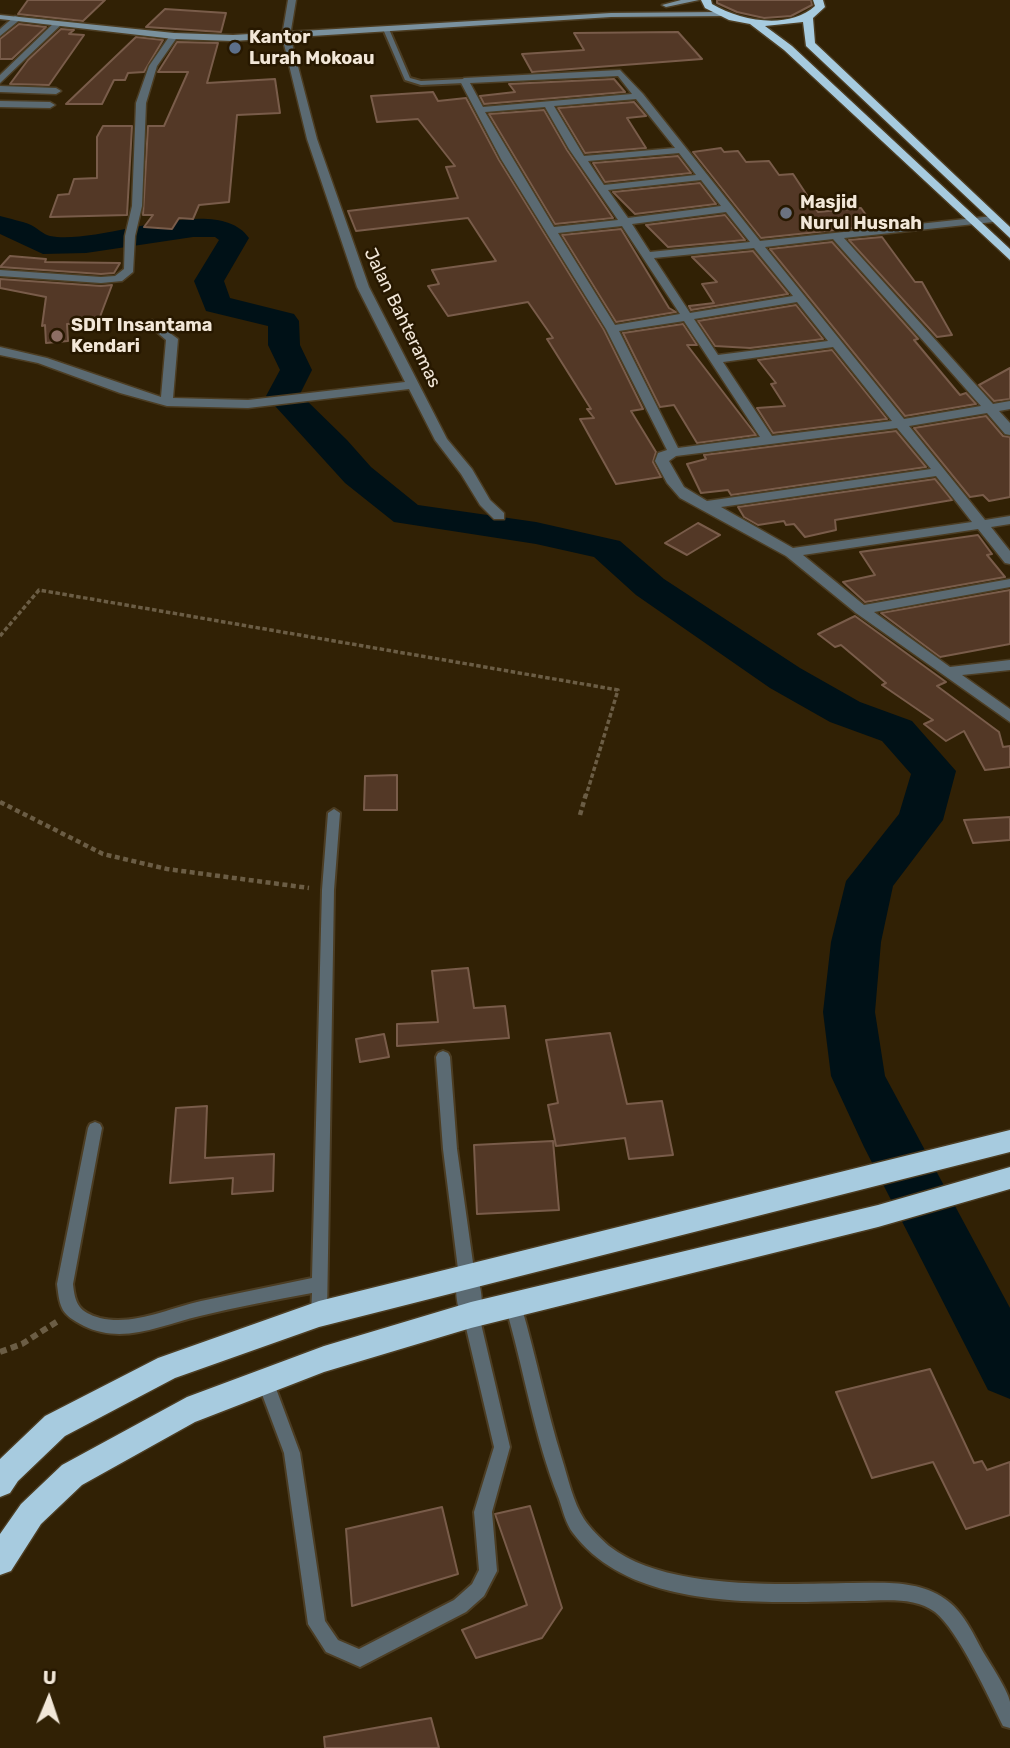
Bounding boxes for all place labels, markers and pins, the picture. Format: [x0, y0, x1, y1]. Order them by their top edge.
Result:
place label: Kantor Lurah Mokoau [249, 27, 374, 70]
marker: Kantor Lurah Mokoau [227, 40, 243, 56]
place label: Masjid Nurul Husnah [800, 192, 922, 234]
marker: Masjid Nurul Husnah [778, 205, 794, 221]
place label: SDIT Insantama Kendari [71, 315, 212, 358]
marker: SDIT Insantama Kendari [49, 328, 65, 344]

